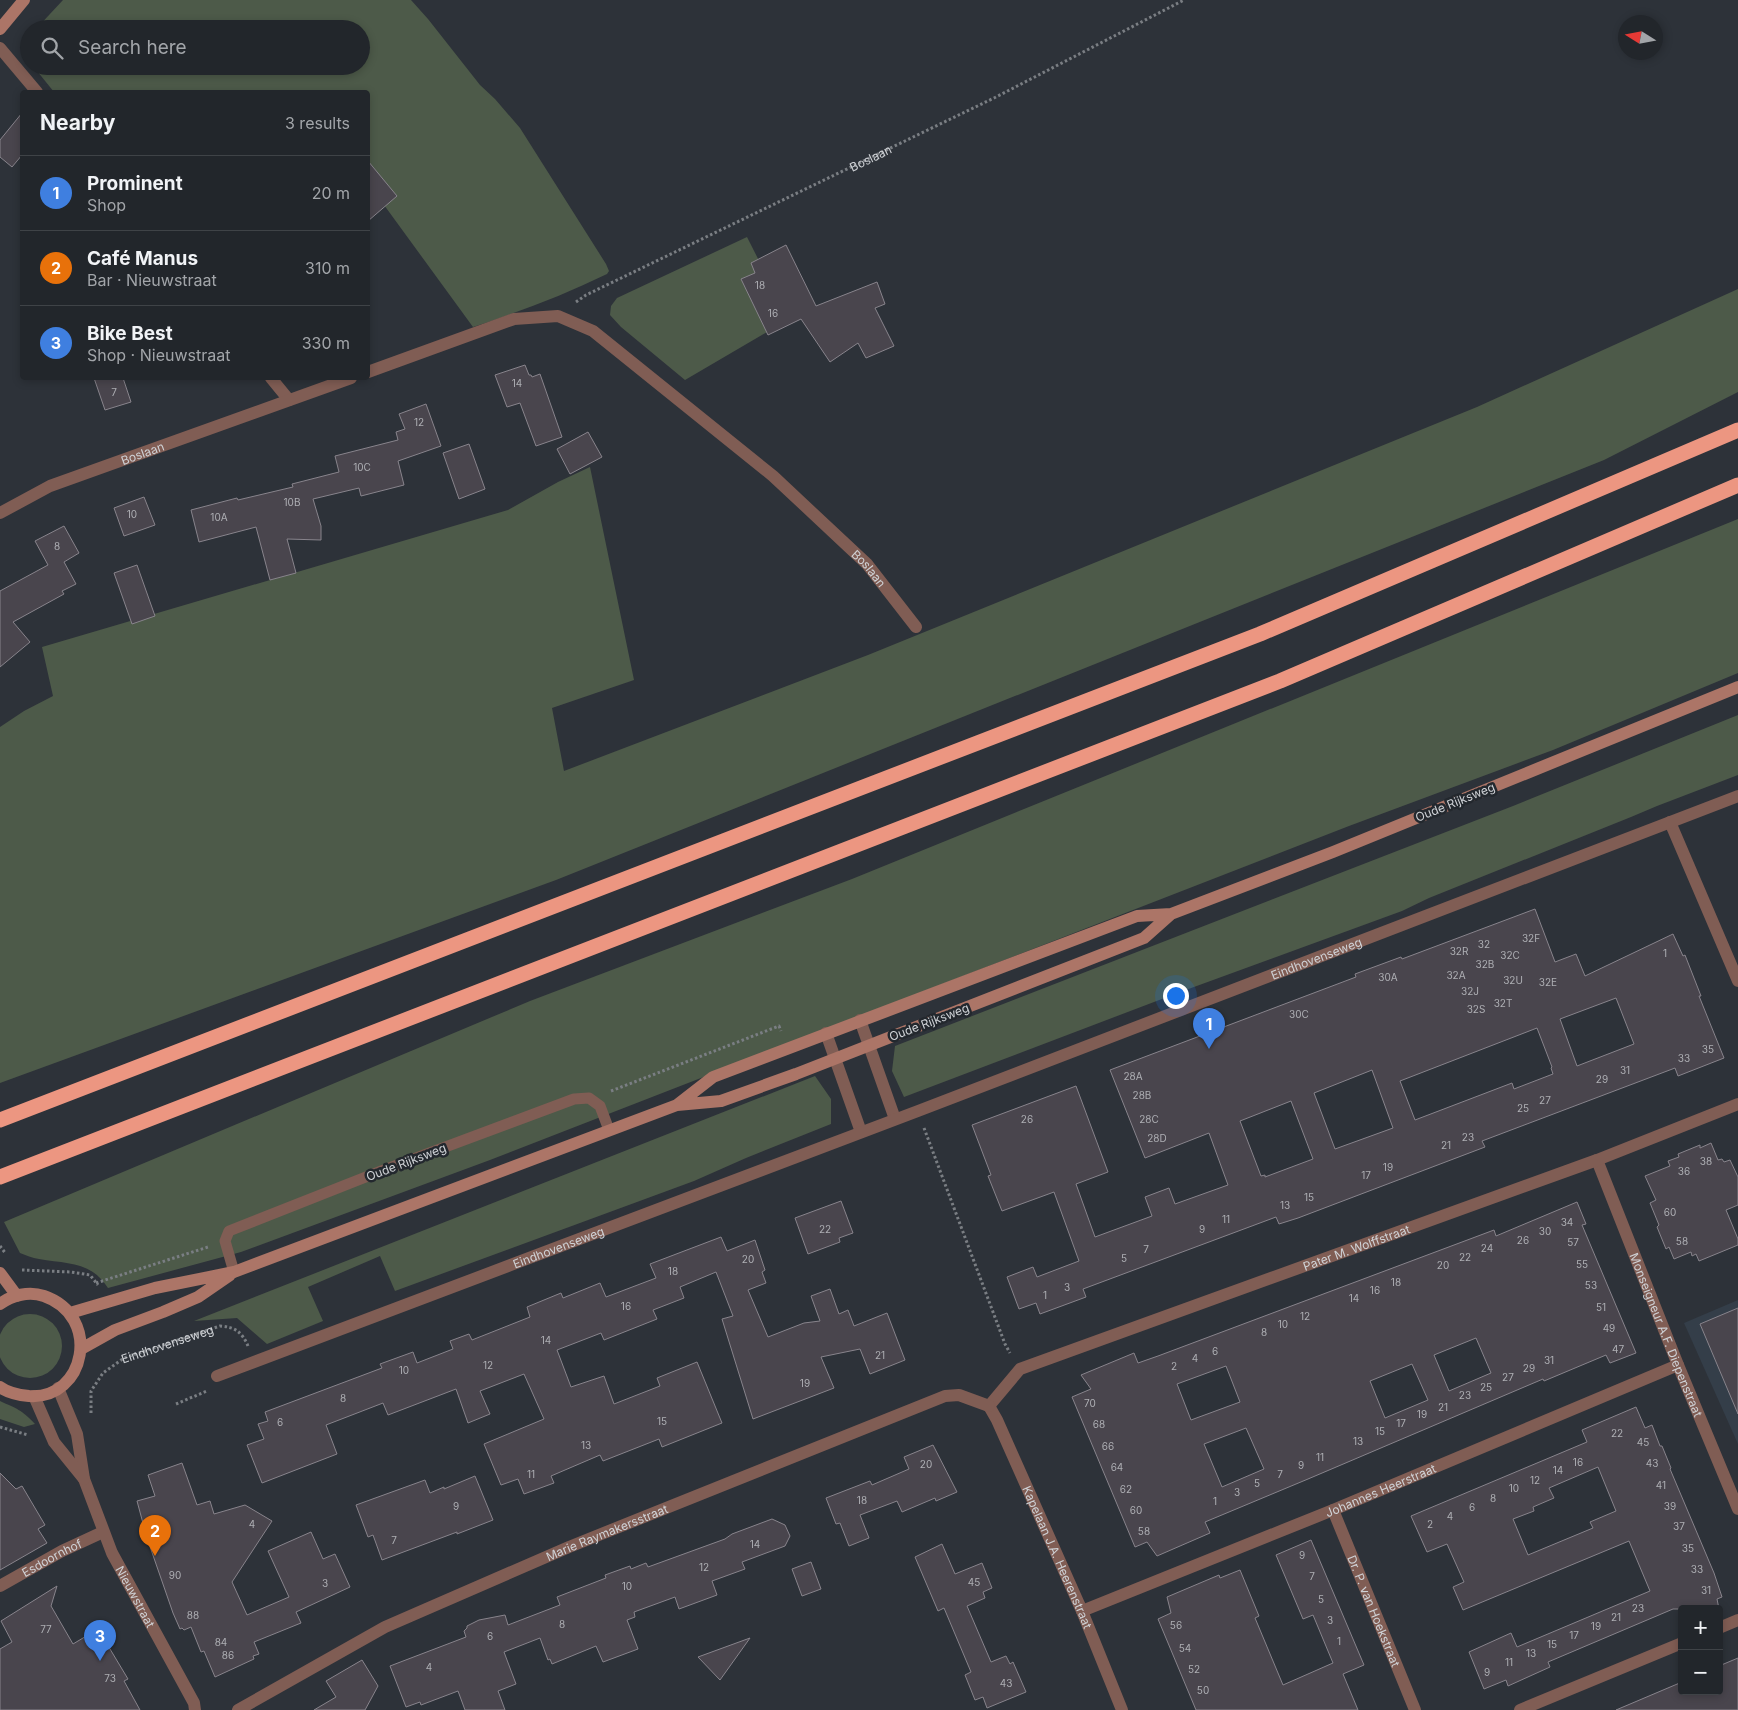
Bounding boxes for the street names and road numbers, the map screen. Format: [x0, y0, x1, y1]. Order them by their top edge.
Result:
street label: Boslaan [847, 141, 894, 174]
street label: Boslaan [119, 438, 166, 467]
street label: Boslaan [849, 546, 890, 590]
street label: Oude Rijksweg [1413, 779, 1497, 825]
street label: Eindhovenseweg [1269, 934, 1364, 982]
street label: Oude Rijksweg [887, 1000, 971, 1044]
street label: Oude Rijksweg [364, 1140, 448, 1184]
street label: Pater M. Wolffstraat [1301, 1221, 1412, 1273]
street label: Eindhovenseweg [511, 1223, 606, 1271]
street label: Monseigneur A.F. Diepenstraat [1627, 1251, 1706, 1419]
street label: Eindhovenseweg [119, 1321, 215, 1366]
street label: Johannes Heerstraat [1323, 1460, 1438, 1520]
street label: Kapelaan J.A. Heerenstraat [1020, 1483, 1096, 1631]
street label: Marie Raymakersstraat [543, 1501, 670, 1564]
street label: Esdoornhof [19, 1535, 84, 1580]
street label: Dr. P. van Hoekstraat [1345, 1553, 1404, 1669]
street label: Nieuwstraat [113, 1563, 159, 1630]

